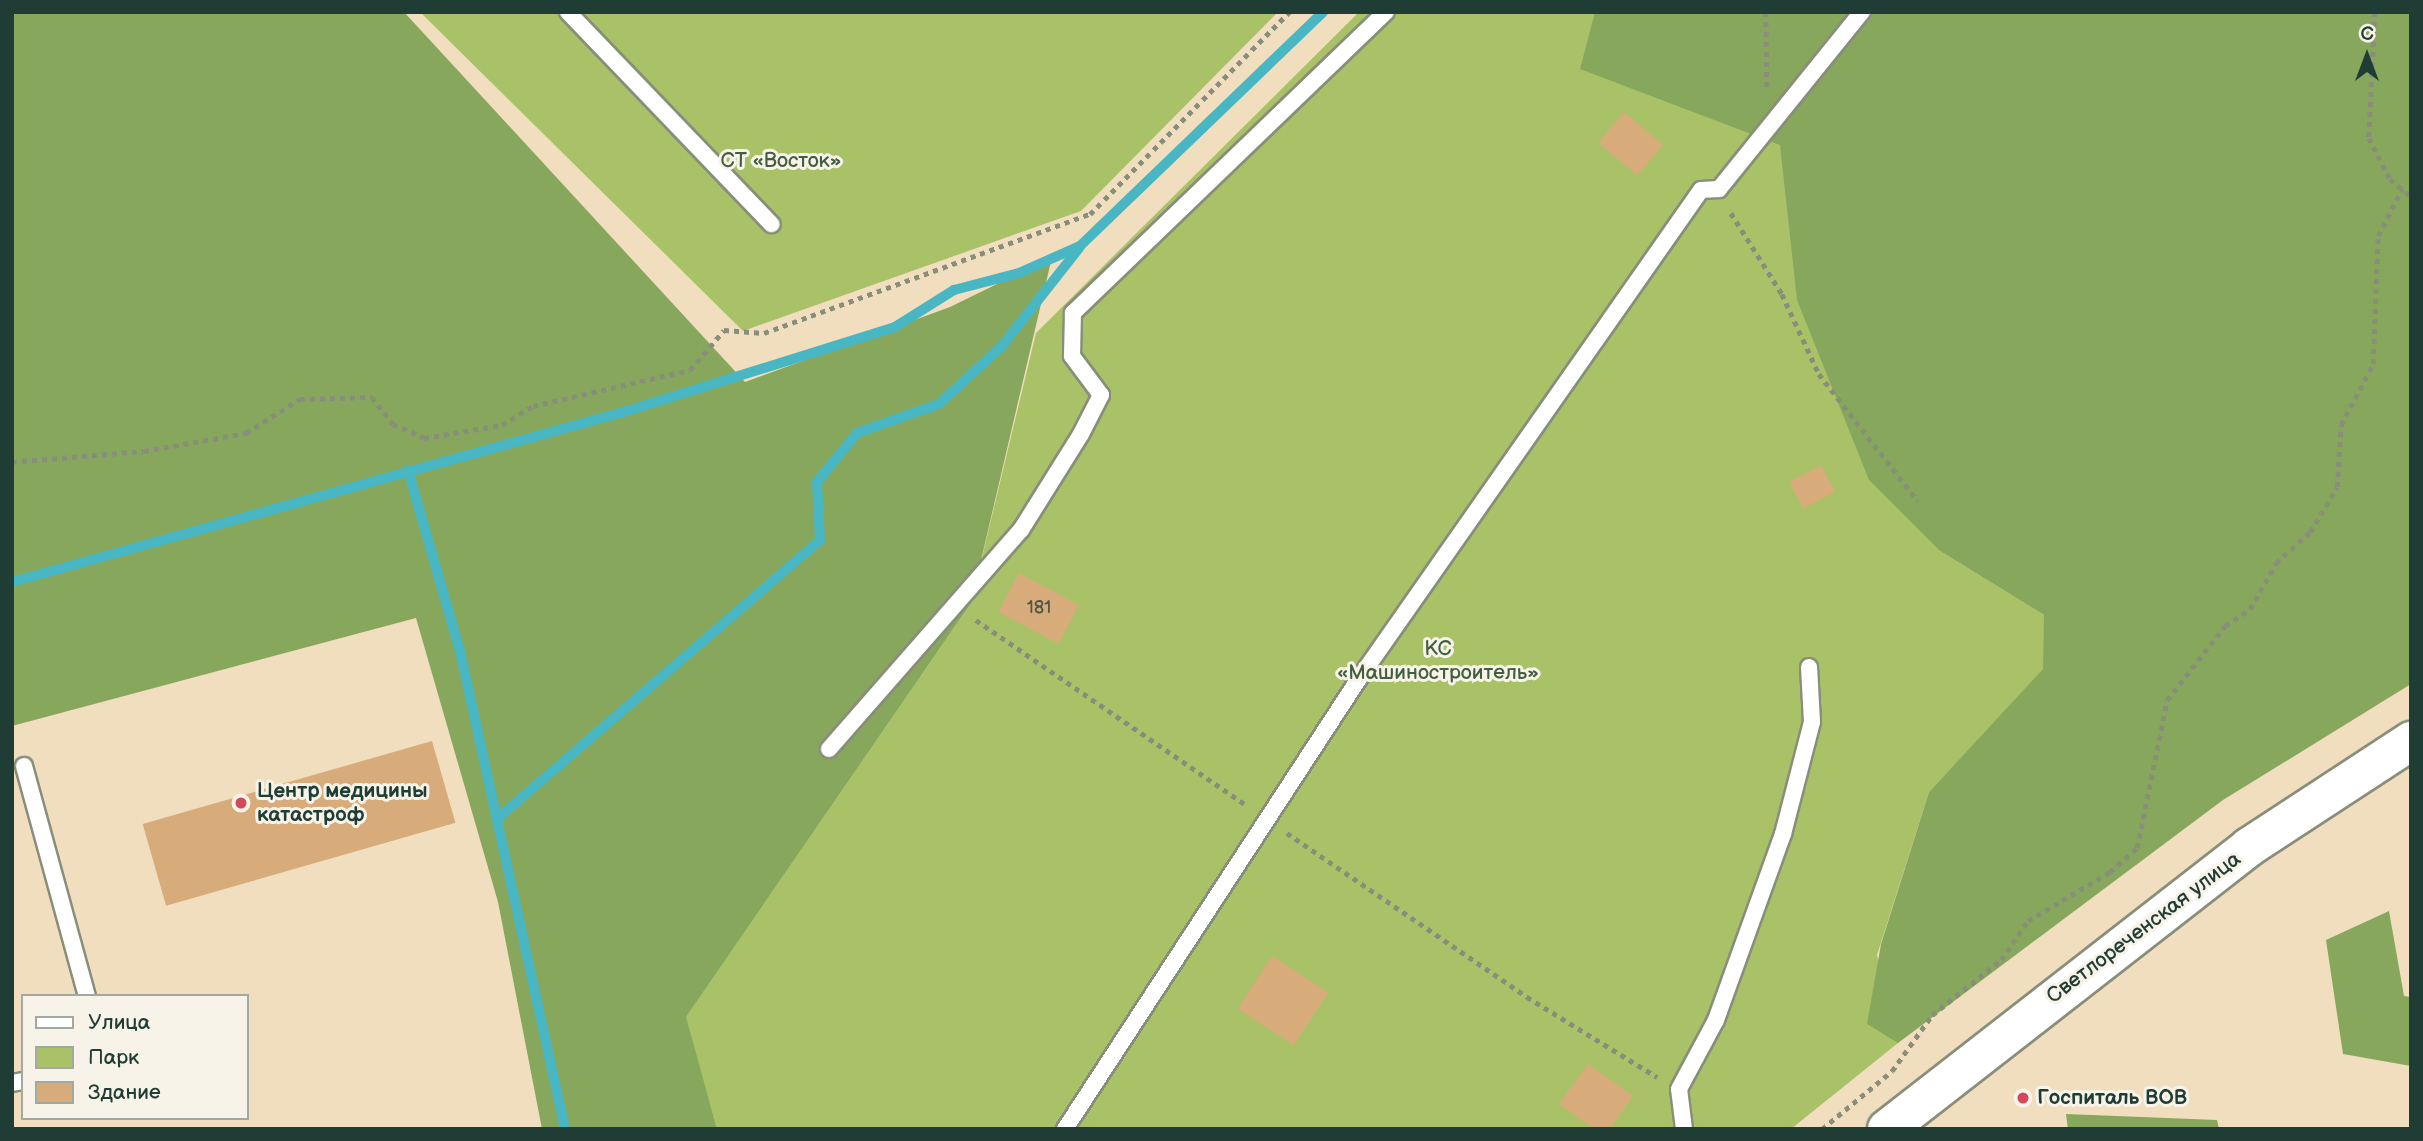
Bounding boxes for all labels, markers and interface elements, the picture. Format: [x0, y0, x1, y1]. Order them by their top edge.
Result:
north arrow [2332, 21, 2402, 91]
text: С [2360, 23, 2374, 46]
park label: СТ «Восток» [721, 148, 841, 174]
house number: 181 [1027, 597, 1051, 619]
park label: КС «Машиностроитель» [1337, 636, 1539, 686]
place label: Центр медицины катастроф [257, 778, 428, 828]
marker: Центр медицины катастроф [231, 793, 251, 813]
street label: Светлореченская улица [2042, 847, 2246, 1009]
legend [21, 994, 248, 1120]
text: Улица [88, 1010, 150, 1035]
text: Парк [88, 1045, 139, 1070]
text: Здание [88, 1080, 161, 1105]
place label: Госпиталь ВОВ [2037, 1085, 2187, 1111]
marker: Госпиталь ВОВ [2015, 1090, 2031, 1106]

